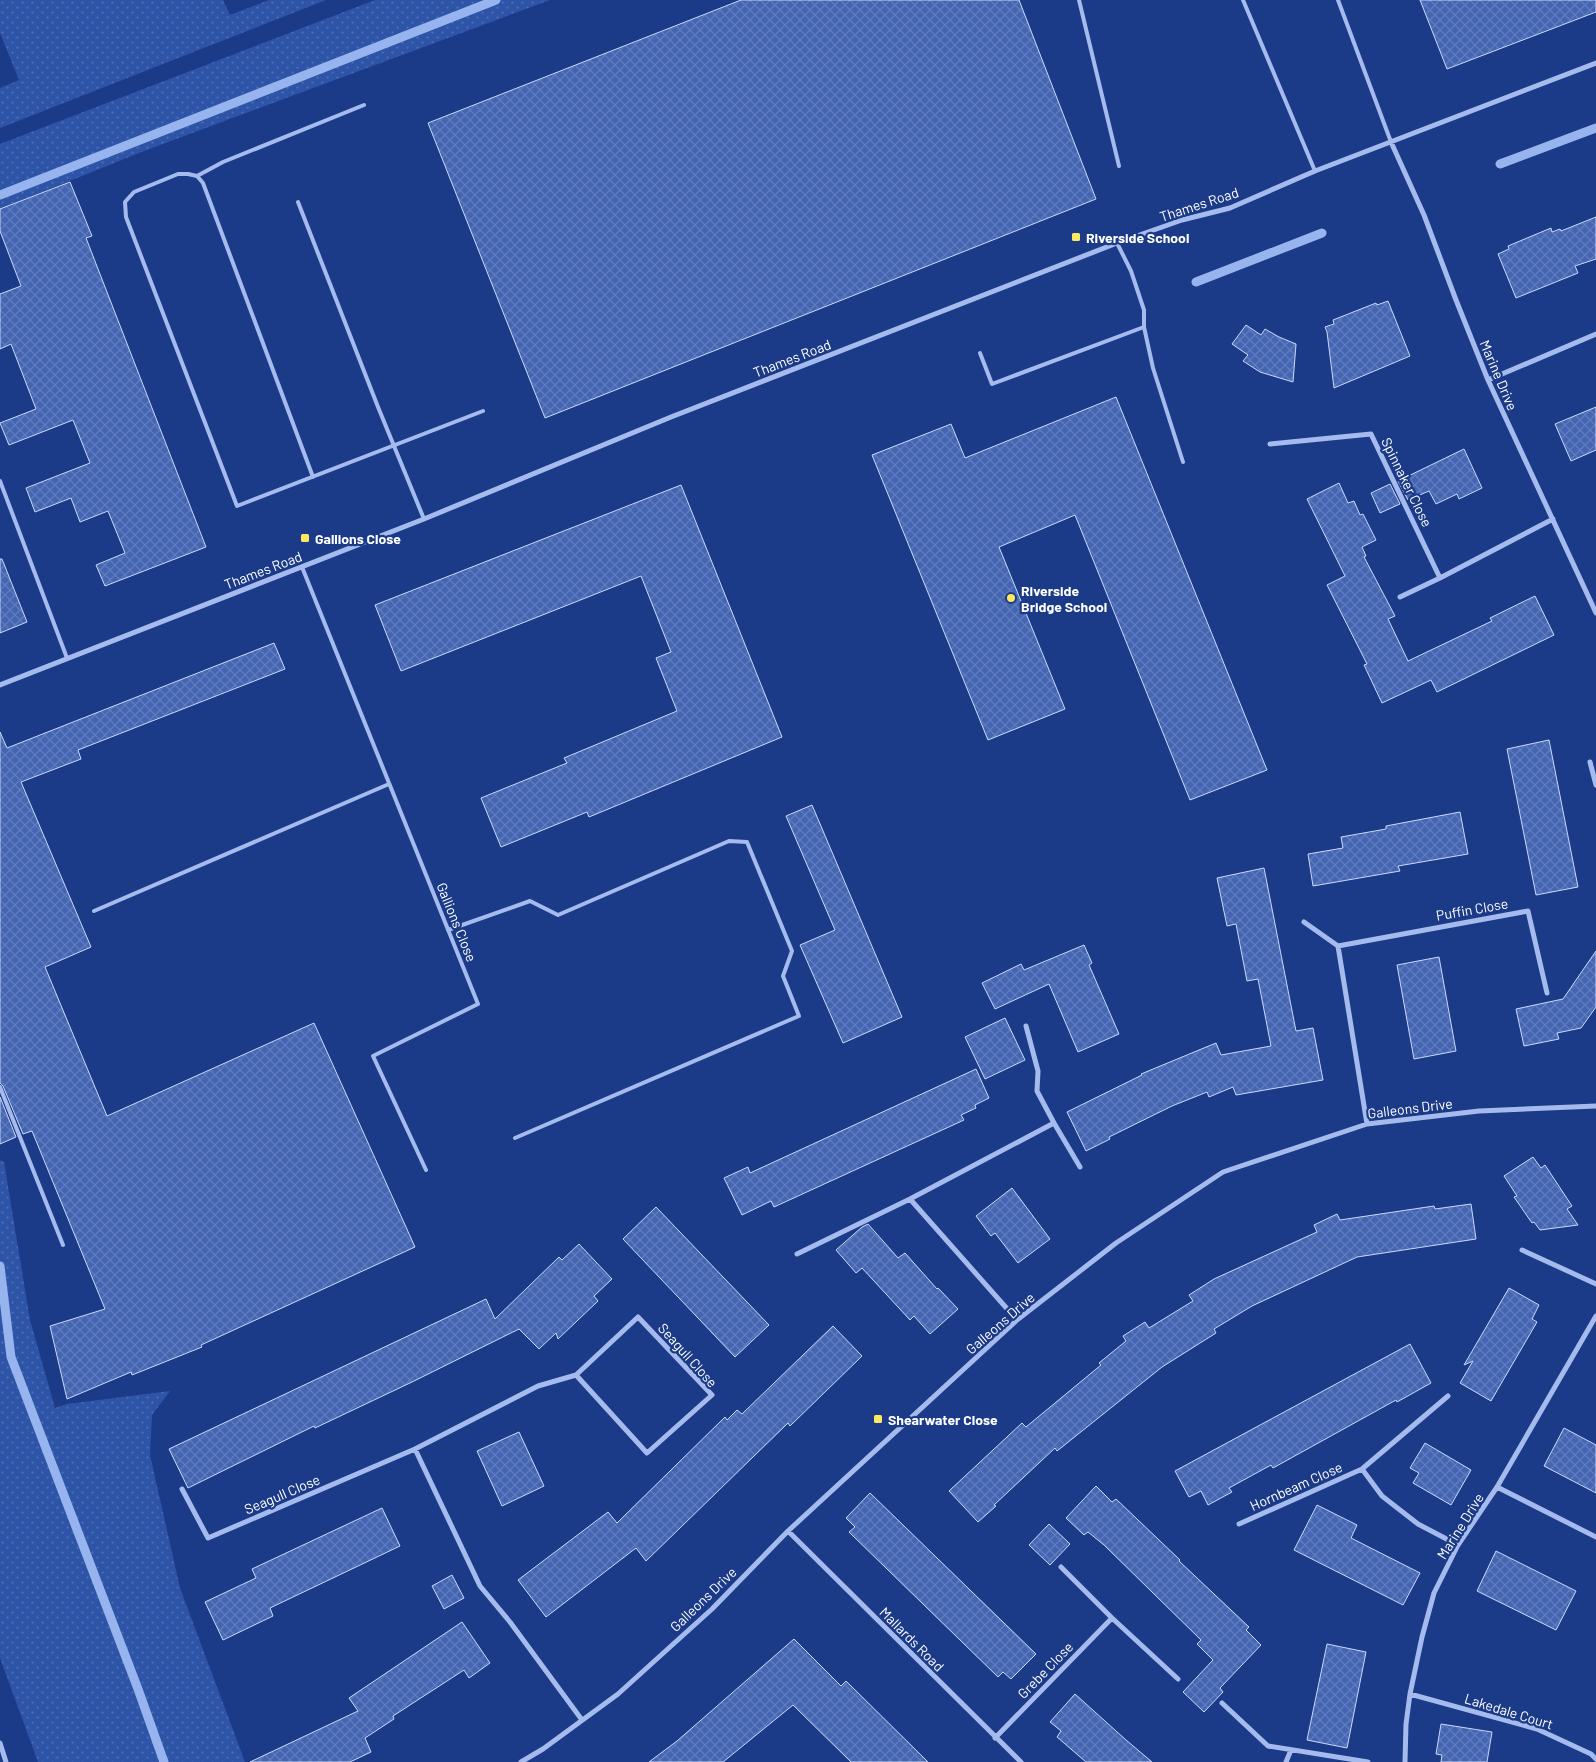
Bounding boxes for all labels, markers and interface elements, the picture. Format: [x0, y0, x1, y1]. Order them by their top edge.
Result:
street label: Thames Road [1157, 183, 1241, 225]
place label: Riverside School [1086, 229, 1189, 246]
marker: Riverside School [1070, 231, 1082, 243]
street label: Thames Road [751, 335, 833, 381]
street label: Marine Drive [1477, 337, 1521, 413]
street label: Spinnaker Close [1378, 435, 1436, 529]
place label: Gallions Close [315, 530, 401, 547]
marker: Gallions Close [299, 532, 311, 544]
street label: Thames Road [222, 547, 304, 593]
place label: Riverside Bridge School [1021, 582, 1107, 615]
marker: Riverside Bridge School [1005, 592, 1017, 604]
street label: Gallions Close [433, 880, 481, 964]
street label: Puffin Close [1435, 894, 1509, 924]
street label: Galleons Drive [1367, 1094, 1453, 1122]
street label: Galleons Drive [962, 1289, 1038, 1357]
street label: Seagull Close [655, 1319, 721, 1391]
place label: Shearwater Close [888, 1411, 998, 1428]
marker: Shearwater Close [872, 1413, 884, 1425]
street label: Hornbeam Close [1247, 1458, 1345, 1514]
street label: Seagull Close [242, 1470, 322, 1518]
street label: Marine Drive [1433, 1490, 1487, 1562]
street label: Galleons Drive [666, 1563, 740, 1635]
street label: Mallards Road [876, 1603, 948, 1675]
street label: Grebe Close [1014, 1638, 1076, 1702]
street label: Lakedale Court [1463, 1689, 1555, 1733]

